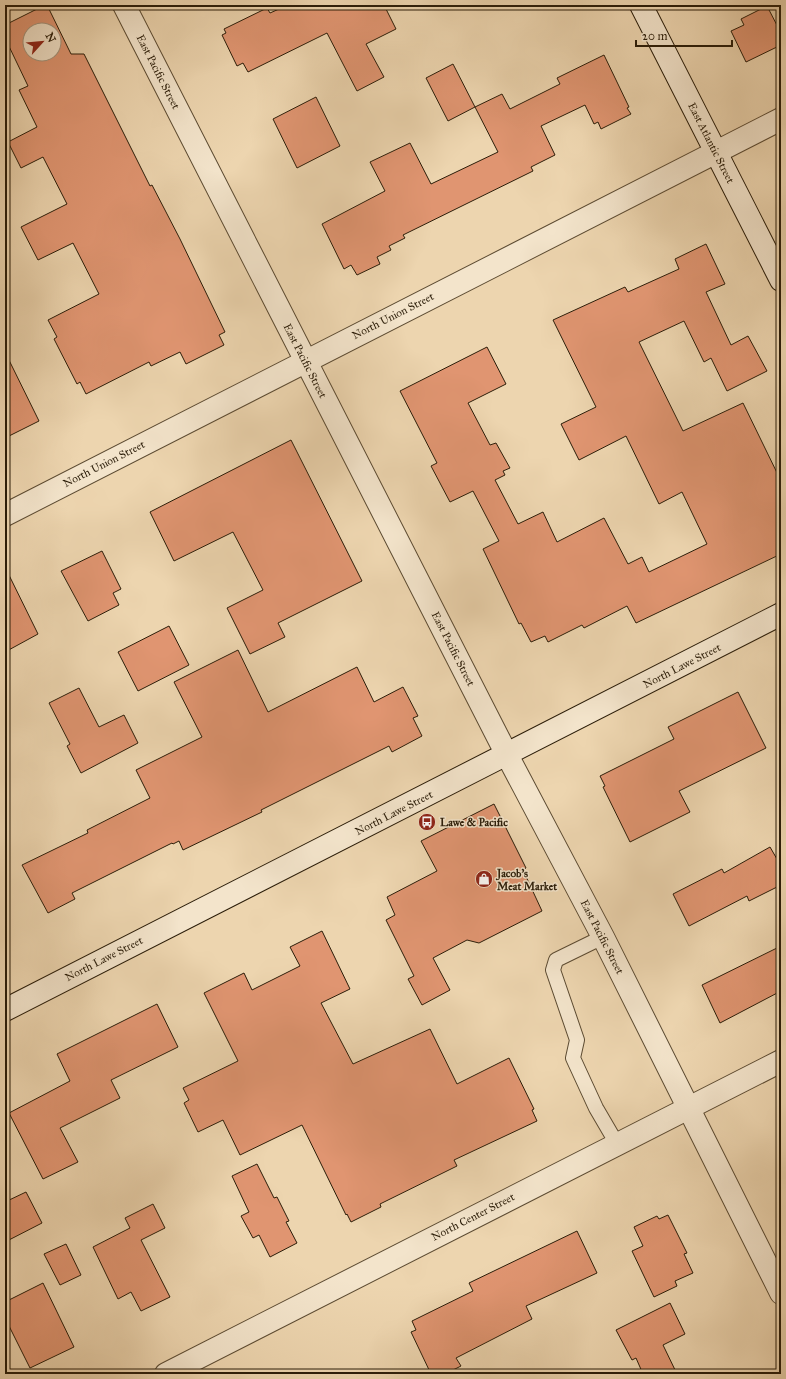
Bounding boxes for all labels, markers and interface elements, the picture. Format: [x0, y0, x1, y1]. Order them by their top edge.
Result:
north arrow [22, 22, 62, 62]
scale bar [636, 22, 732, 48]
text: 20 m [642, 29, 668, 43]
text: N [43, 31, 59, 45]
street label: East Pacific Street [134, 33, 182, 112]
street label: East Atlantic Street [685, 101, 737, 186]
street label: North Union Street [350, 290, 436, 342]
street label: East Pacific Street [281, 322, 329, 401]
street label: North Union Street [61, 438, 147, 490]
street label: East Pacific Street [429, 610, 477, 689]
street label: North Lawe Street [641, 641, 723, 691]
street label: North Lawe Street [353, 788, 435, 838]
bus stop icon: Lawe & Pacific [417, 812, 437, 832]
place label: Lawe & Pacific [440, 816, 508, 829]
place label: Jacob's Meat Market [495, 867, 557, 893]
shop icon: Jacob's Meat Market [474, 869, 494, 889]
street label: East Pacific Street [578, 898, 626, 977]
street label: North Lawe Street [63, 934, 145, 984]
street label: North Center Street [429, 1190, 517, 1244]

